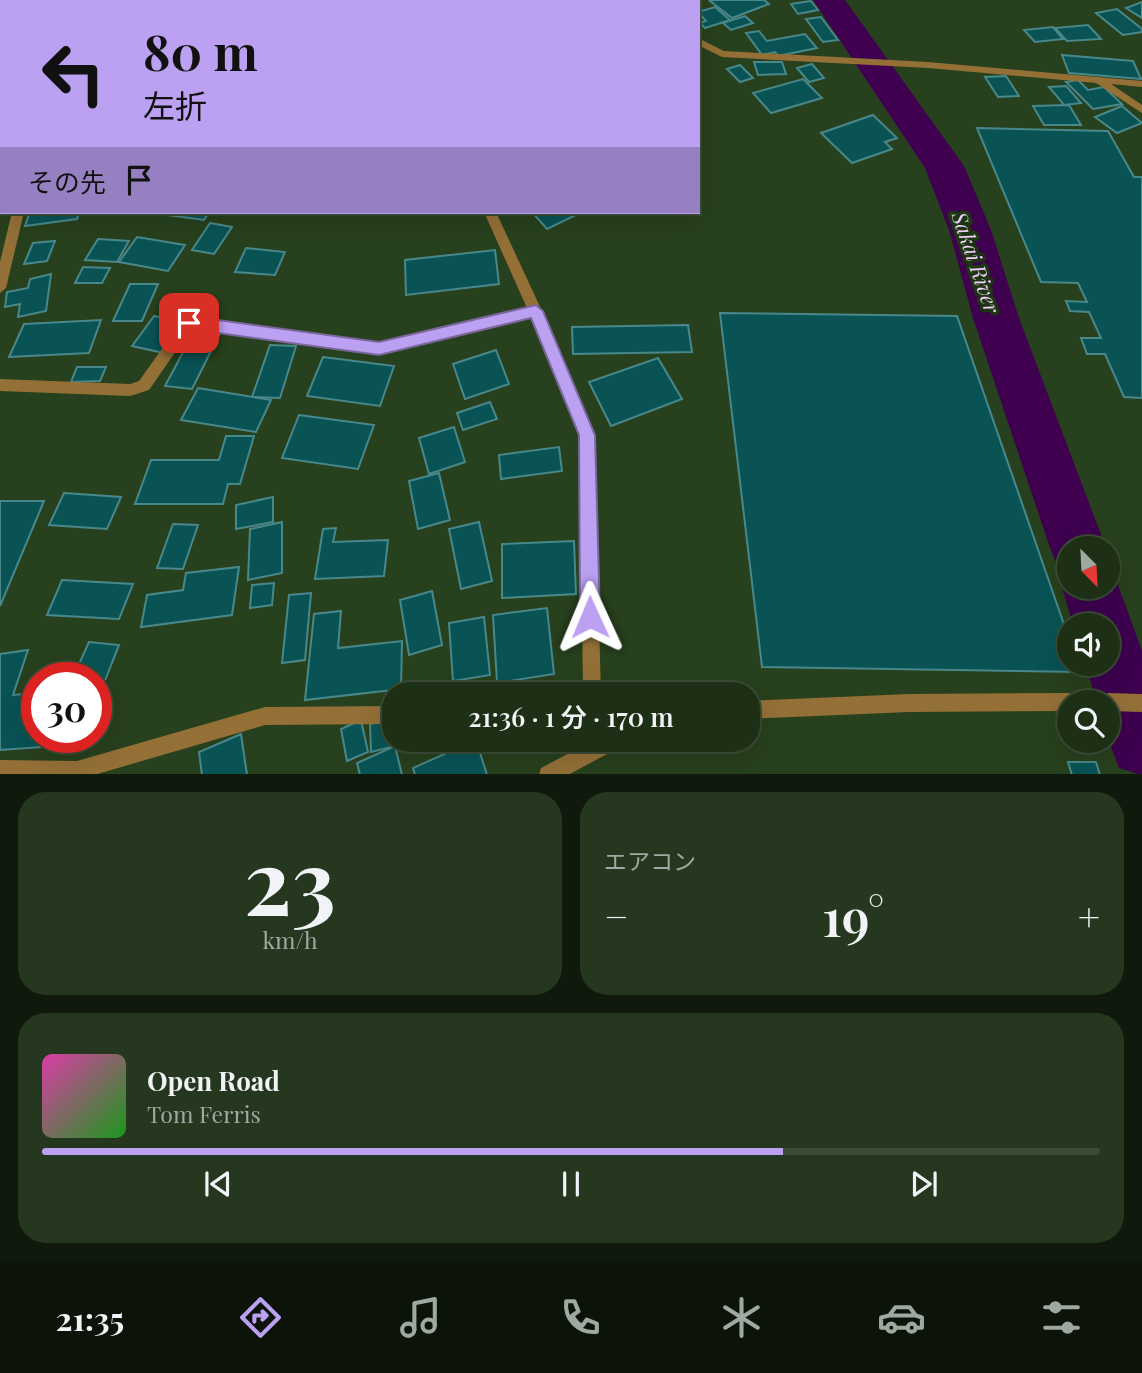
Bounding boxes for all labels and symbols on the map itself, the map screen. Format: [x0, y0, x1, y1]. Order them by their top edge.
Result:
water label: Sakai River [946, 207, 1008, 317]
pin [159, 293, 219, 353]
north arrow [1057, 536, 1120, 598]
position arrow [553, 580, 627, 654]
speed limit sign: 30 [21, 662, 112, 753]

